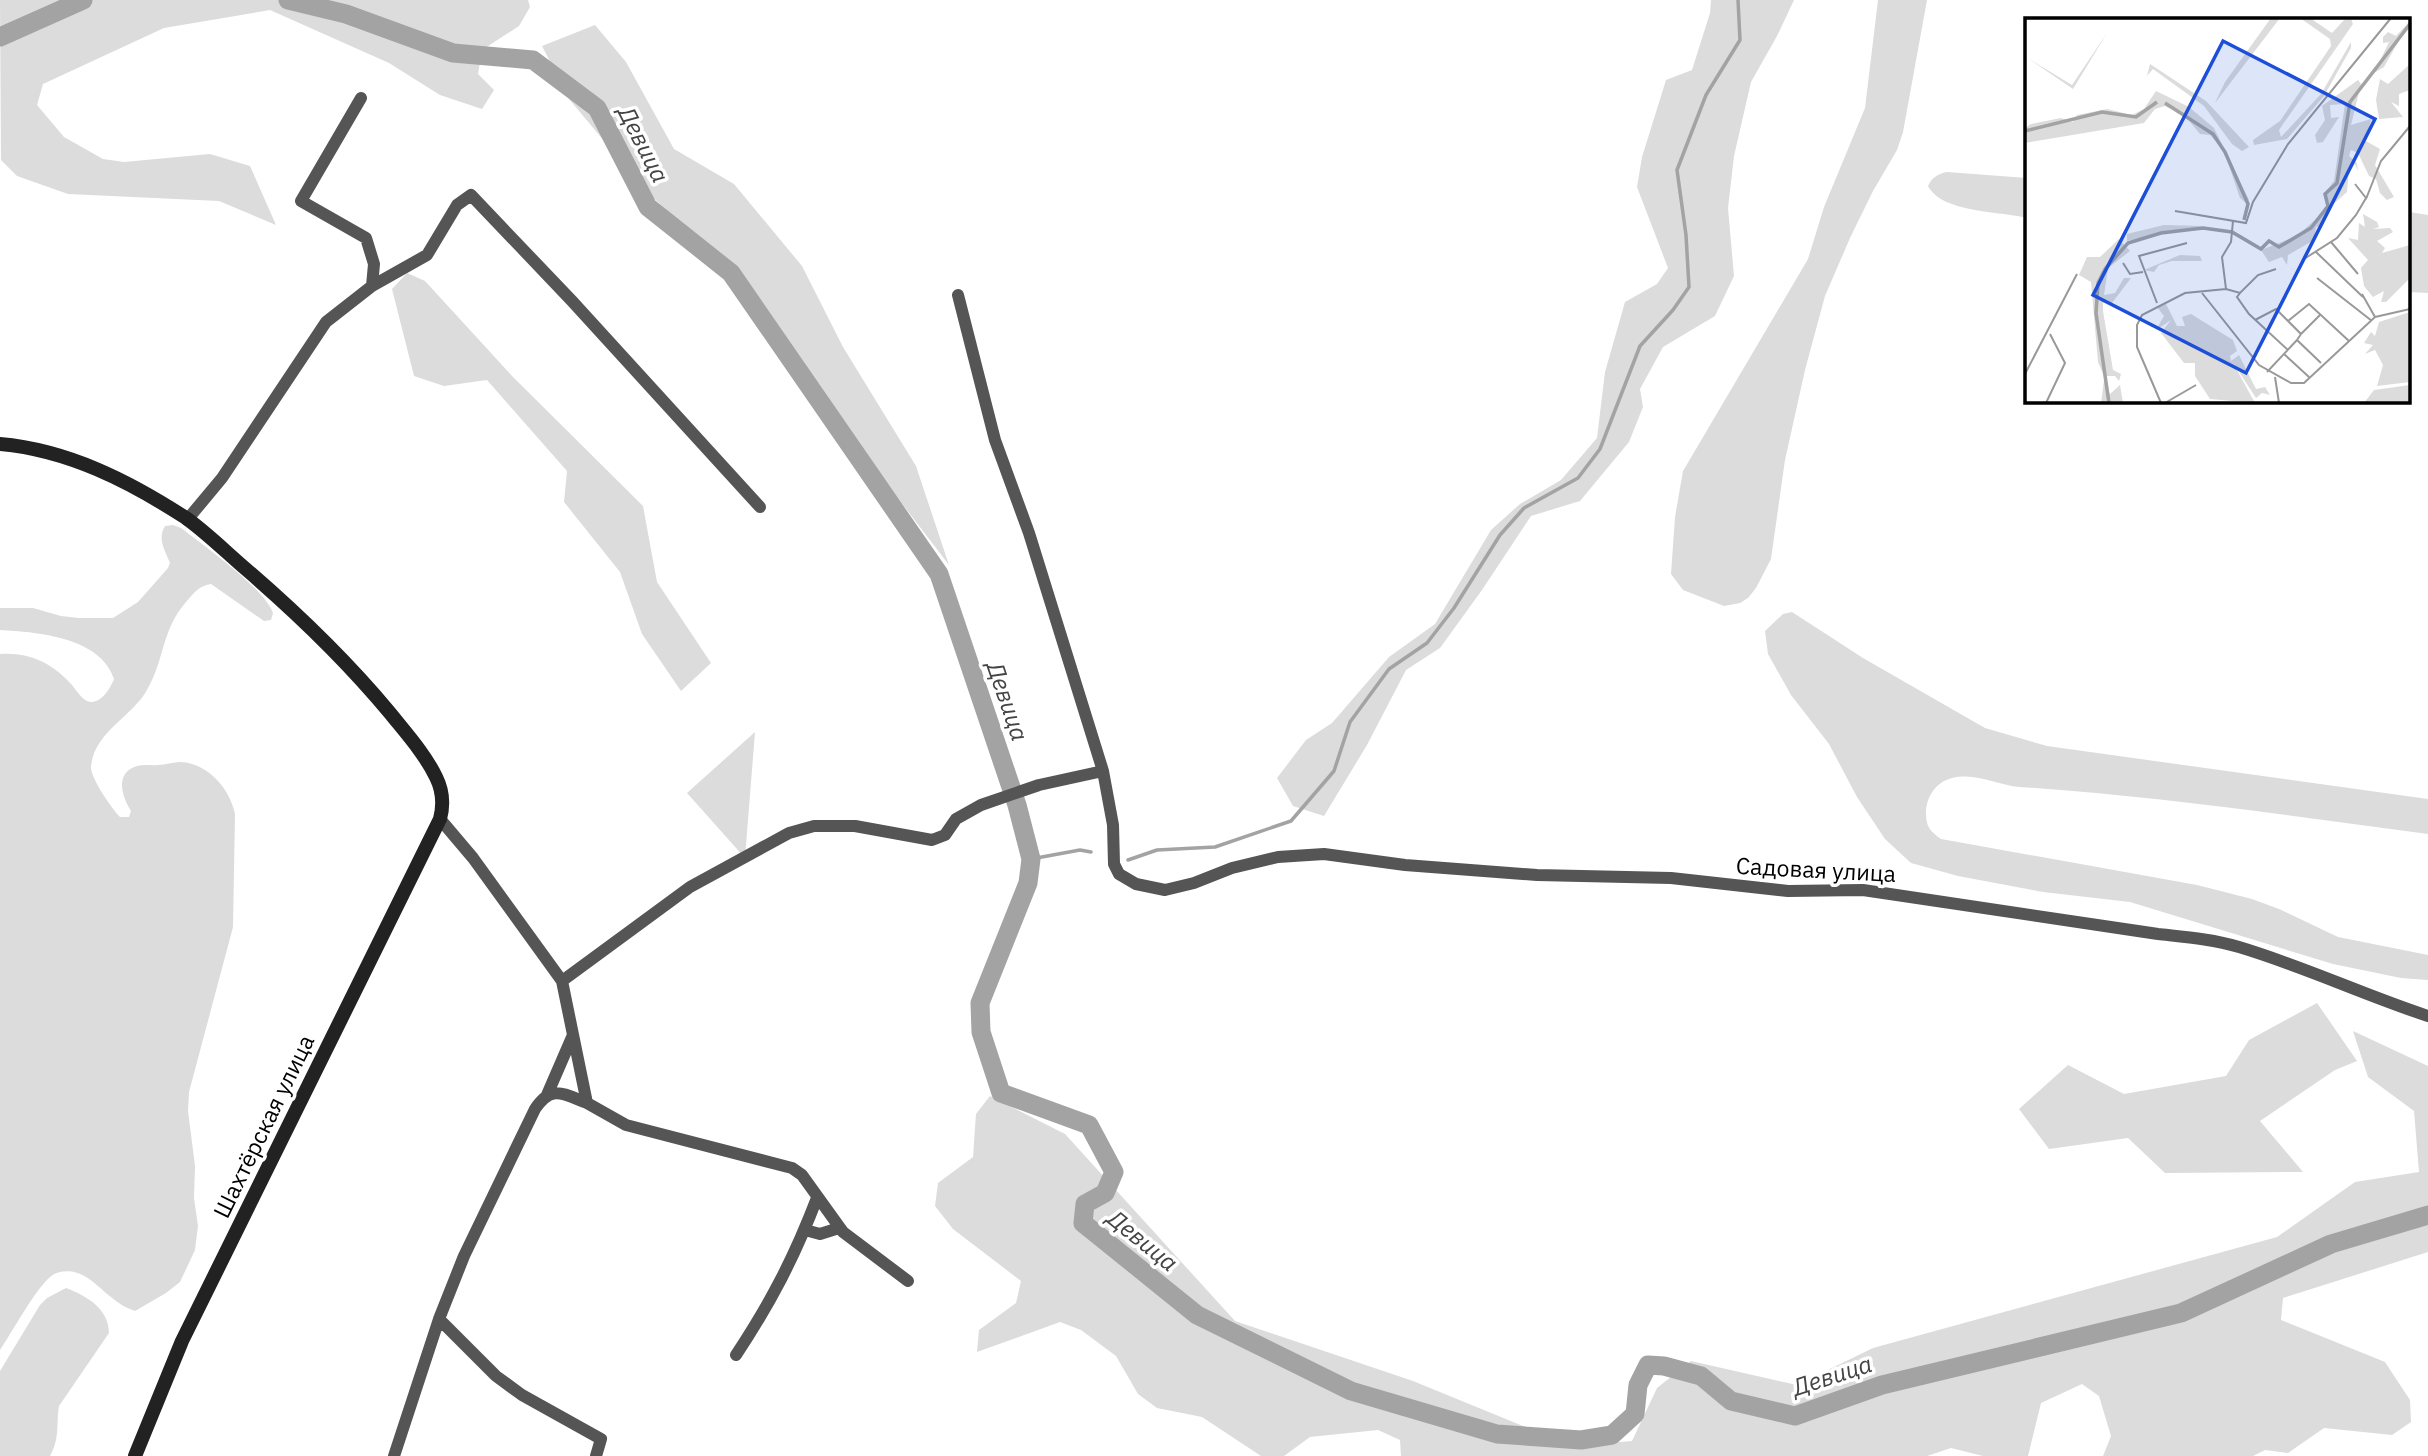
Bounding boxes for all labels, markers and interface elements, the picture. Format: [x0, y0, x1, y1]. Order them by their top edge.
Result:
inset map [2025, 18, 2410, 402]
water label: Девица [610, 98, 677, 188]
water label: Девица [979, 655, 1036, 745]
street label: Садовая улица [1735, 850, 1897, 888]
street label: Шахтёрская улица [206, 1029, 320, 1223]
water label: Девица [1099, 1200, 1185, 1278]
water label: Девица [1786, 1347, 1876, 1404]

